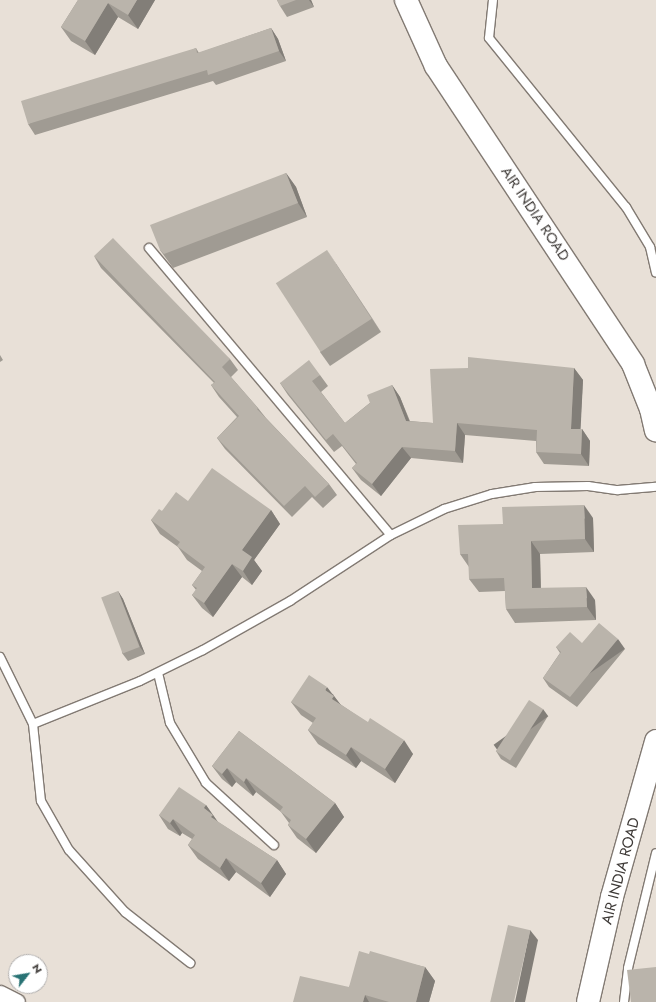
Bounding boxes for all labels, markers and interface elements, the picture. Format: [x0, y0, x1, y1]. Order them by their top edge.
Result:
street label: AIR INDIA ROAD [497, 163, 573, 265]
street label: AIR INDIA ROAD [598, 816, 644, 926]
north arrow [8, 954, 48, 994]
text: N [28, 960, 47, 976]

